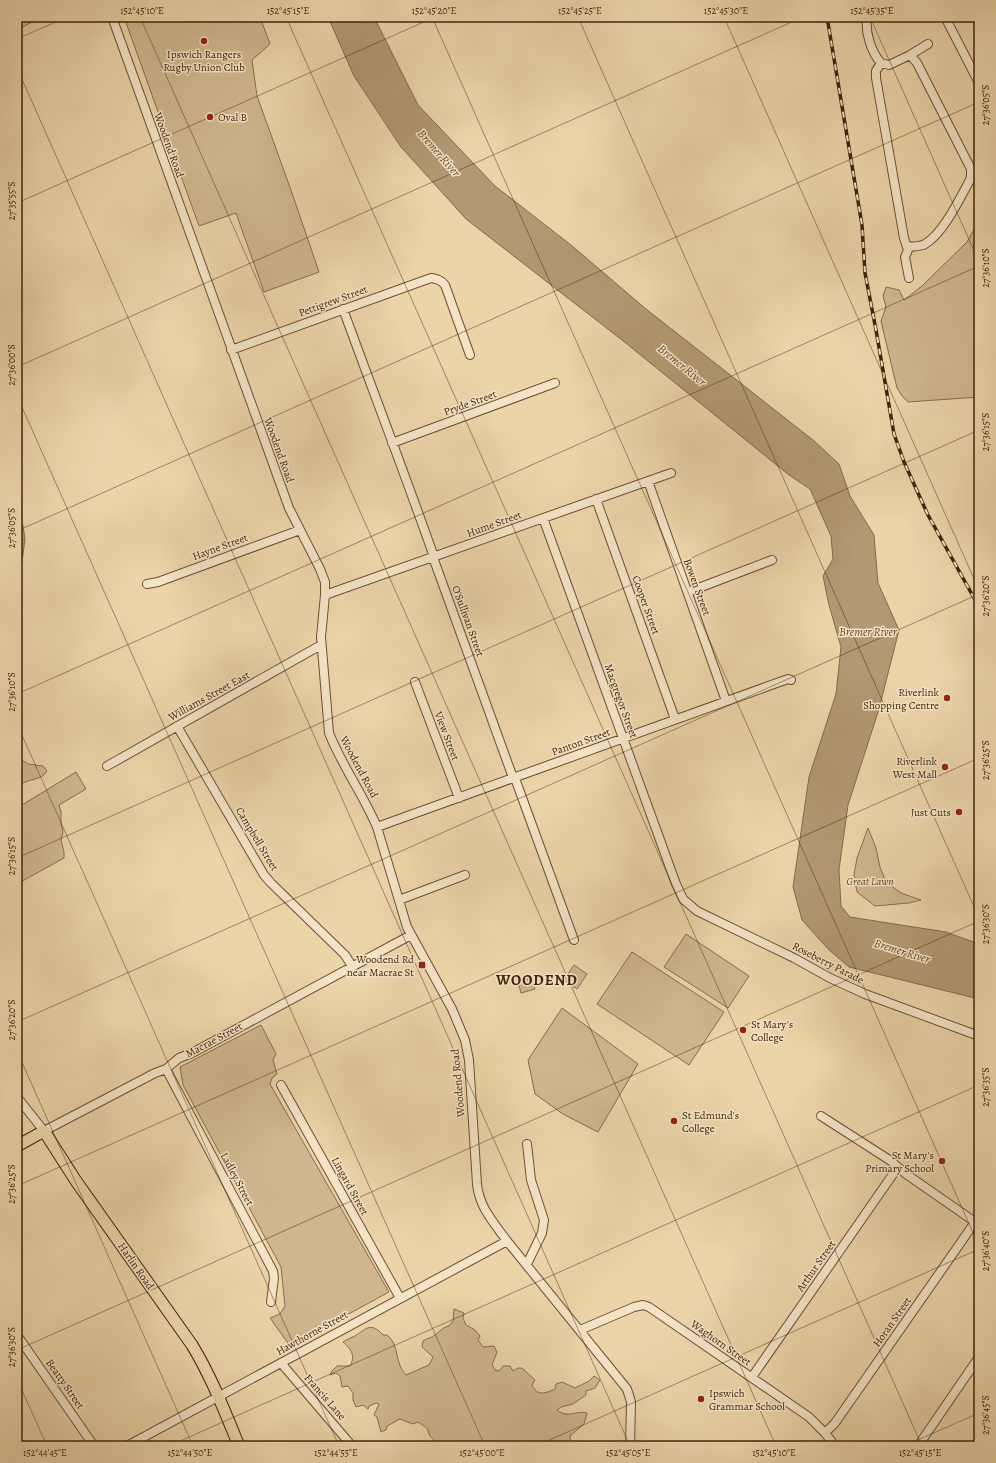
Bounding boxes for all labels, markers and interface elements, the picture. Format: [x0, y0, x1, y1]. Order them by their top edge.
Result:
text: 152°45'10"E [120, 4, 164, 17]
text: 152°45'15"E [267, 4, 309, 17]
text: 152°45'20"E [411, 4, 457, 17]
text: 152°45'25"E [558, 4, 602, 17]
text: 152°45'30"E [704, 4, 748, 17]
text: 152°45'35"E [850, 4, 894, 17]
marker: Ipswich Rangers Rugby Union Club [199, 36, 209, 46]
place label: Ipswich Rangers Rugby Union Club [163, 47, 245, 75]
text: 27°36'05"S [979, 85, 992, 125]
street label: Woodend Road [150, 109, 188, 180]
place label: Oval B [218, 110, 247, 125]
marker: Oval B [205, 112, 215, 122]
water label: Bremer River [414, 126, 465, 181]
text: 27°35'55"S [5, 181, 18, 221]
text: 27°36'10"S [979, 248, 992, 288]
street label: Pettigrew Street [296, 281, 370, 320]
water label: Bremer River [655, 341, 710, 390]
text: 27°36'00"S [5, 344, 18, 386]
street label: Pryde Street [442, 386, 499, 419]
text: 27°36'15"S [979, 413, 992, 451]
street label: Woodend Road [260, 414, 298, 485]
street label: Hume Street [464, 507, 524, 541]
text: 27°36'05"S [5, 508, 18, 548]
street label: Hayne Street [190, 530, 250, 564]
street label: Bowen Street [680, 556, 714, 618]
street label: Cooper Street [628, 573, 664, 637]
text: 27°36'20"S [979, 576, 992, 616]
street label: O'Sullivan Street [448, 583, 488, 659]
water label: Bremer River [839, 624, 898, 640]
street label: Macgregor Street [601, 662, 641, 740]
street label: Williams Street East [165, 667, 253, 725]
text: 27°36'10"S [5, 672, 18, 712]
place label: Riverlink Shopping Centre [863, 685, 940, 713]
marker: Riverlink Shopping Centre [942, 693, 952, 703]
street label: View Street [430, 708, 463, 763]
street label: Panton Street [550, 724, 613, 760]
street label: Woodend Road [336, 732, 382, 801]
text: 27°36'25"S [979, 740, 992, 780]
place label: Riverlink West Mall [892, 754, 938, 782]
marker: Riverlink West Mall [940, 762, 950, 772]
street label: Campbell Street [232, 804, 282, 874]
place label: Just Cuts [911, 805, 951, 820]
marker: Just Cuts [954, 807, 964, 817]
text: 27°36'15"S [5, 837, 18, 875]
park label: Great Lawn [846, 874, 894, 889]
text: 27°36'30"S [979, 904, 992, 944]
water label: Bremer River [872, 935, 933, 967]
street label: Roseberry Parade [790, 939, 866, 988]
place label: Woodend Rd near Macrae St [347, 952, 414, 980]
marker: Woodend Rd near Macrae St [417, 960, 427, 970]
district label: WOODEND [495, 970, 578, 990]
text: 27°36'20"S [5, 1000, 18, 1040]
place label: St Mary's College [751, 1017, 793, 1045]
street label: Macrae Street [183, 1019, 245, 1061]
marker: St Mary's College [738, 1025, 748, 1035]
street label: Woodend Road [448, 1048, 469, 1119]
text: 27°36'35"S [979, 1067, 992, 1107]
place label: St Edmund's College [682, 1108, 739, 1136]
marker: St Edmund's College [669, 1116, 679, 1126]
place label: St Mary's Primary School [865, 1148, 934, 1176]
street label: Ladley Street [217, 1150, 257, 1209]
street label: Lingard Street [328, 1154, 372, 1218]
marker: St Mary's Primary School [937, 1156, 947, 1166]
text: 27°36'25"S [5, 1164, 18, 1204]
text: 27°36'40"S [979, 1231, 992, 1271]
street label: Arthur Street [792, 1237, 839, 1295]
street label: Harlin Road [114, 1239, 158, 1293]
street label: Horan Street [869, 1294, 915, 1350]
street label: Hawthorne Street [273, 1307, 351, 1359]
street label: Waghorn Street [687, 1316, 755, 1370]
text: 27°36'30"S [5, 1327, 18, 1367]
street label: Beatty Street [42, 1356, 88, 1412]
street label: Francis Lane [301, 1371, 349, 1423]
place label: Ipswich Grammar School [709, 1386, 785, 1414]
marker: Ipswich Grammar School [696, 1394, 706, 1404]
text: 27°36'45"S [979, 1395, 992, 1435]
text: 152°44'45"E [23, 1446, 67, 1459]
text: 152°44'50"E [168, 1446, 212, 1459]
text: 152°44'55"E [314, 1446, 358, 1459]
text: 152°45'00"E [459, 1446, 505, 1459]
text: 152°45'05"E [606, 1446, 650, 1459]
text: 152°45'10"E [752, 1446, 796, 1459]
text: 152°45'15"E [899, 1446, 941, 1459]

